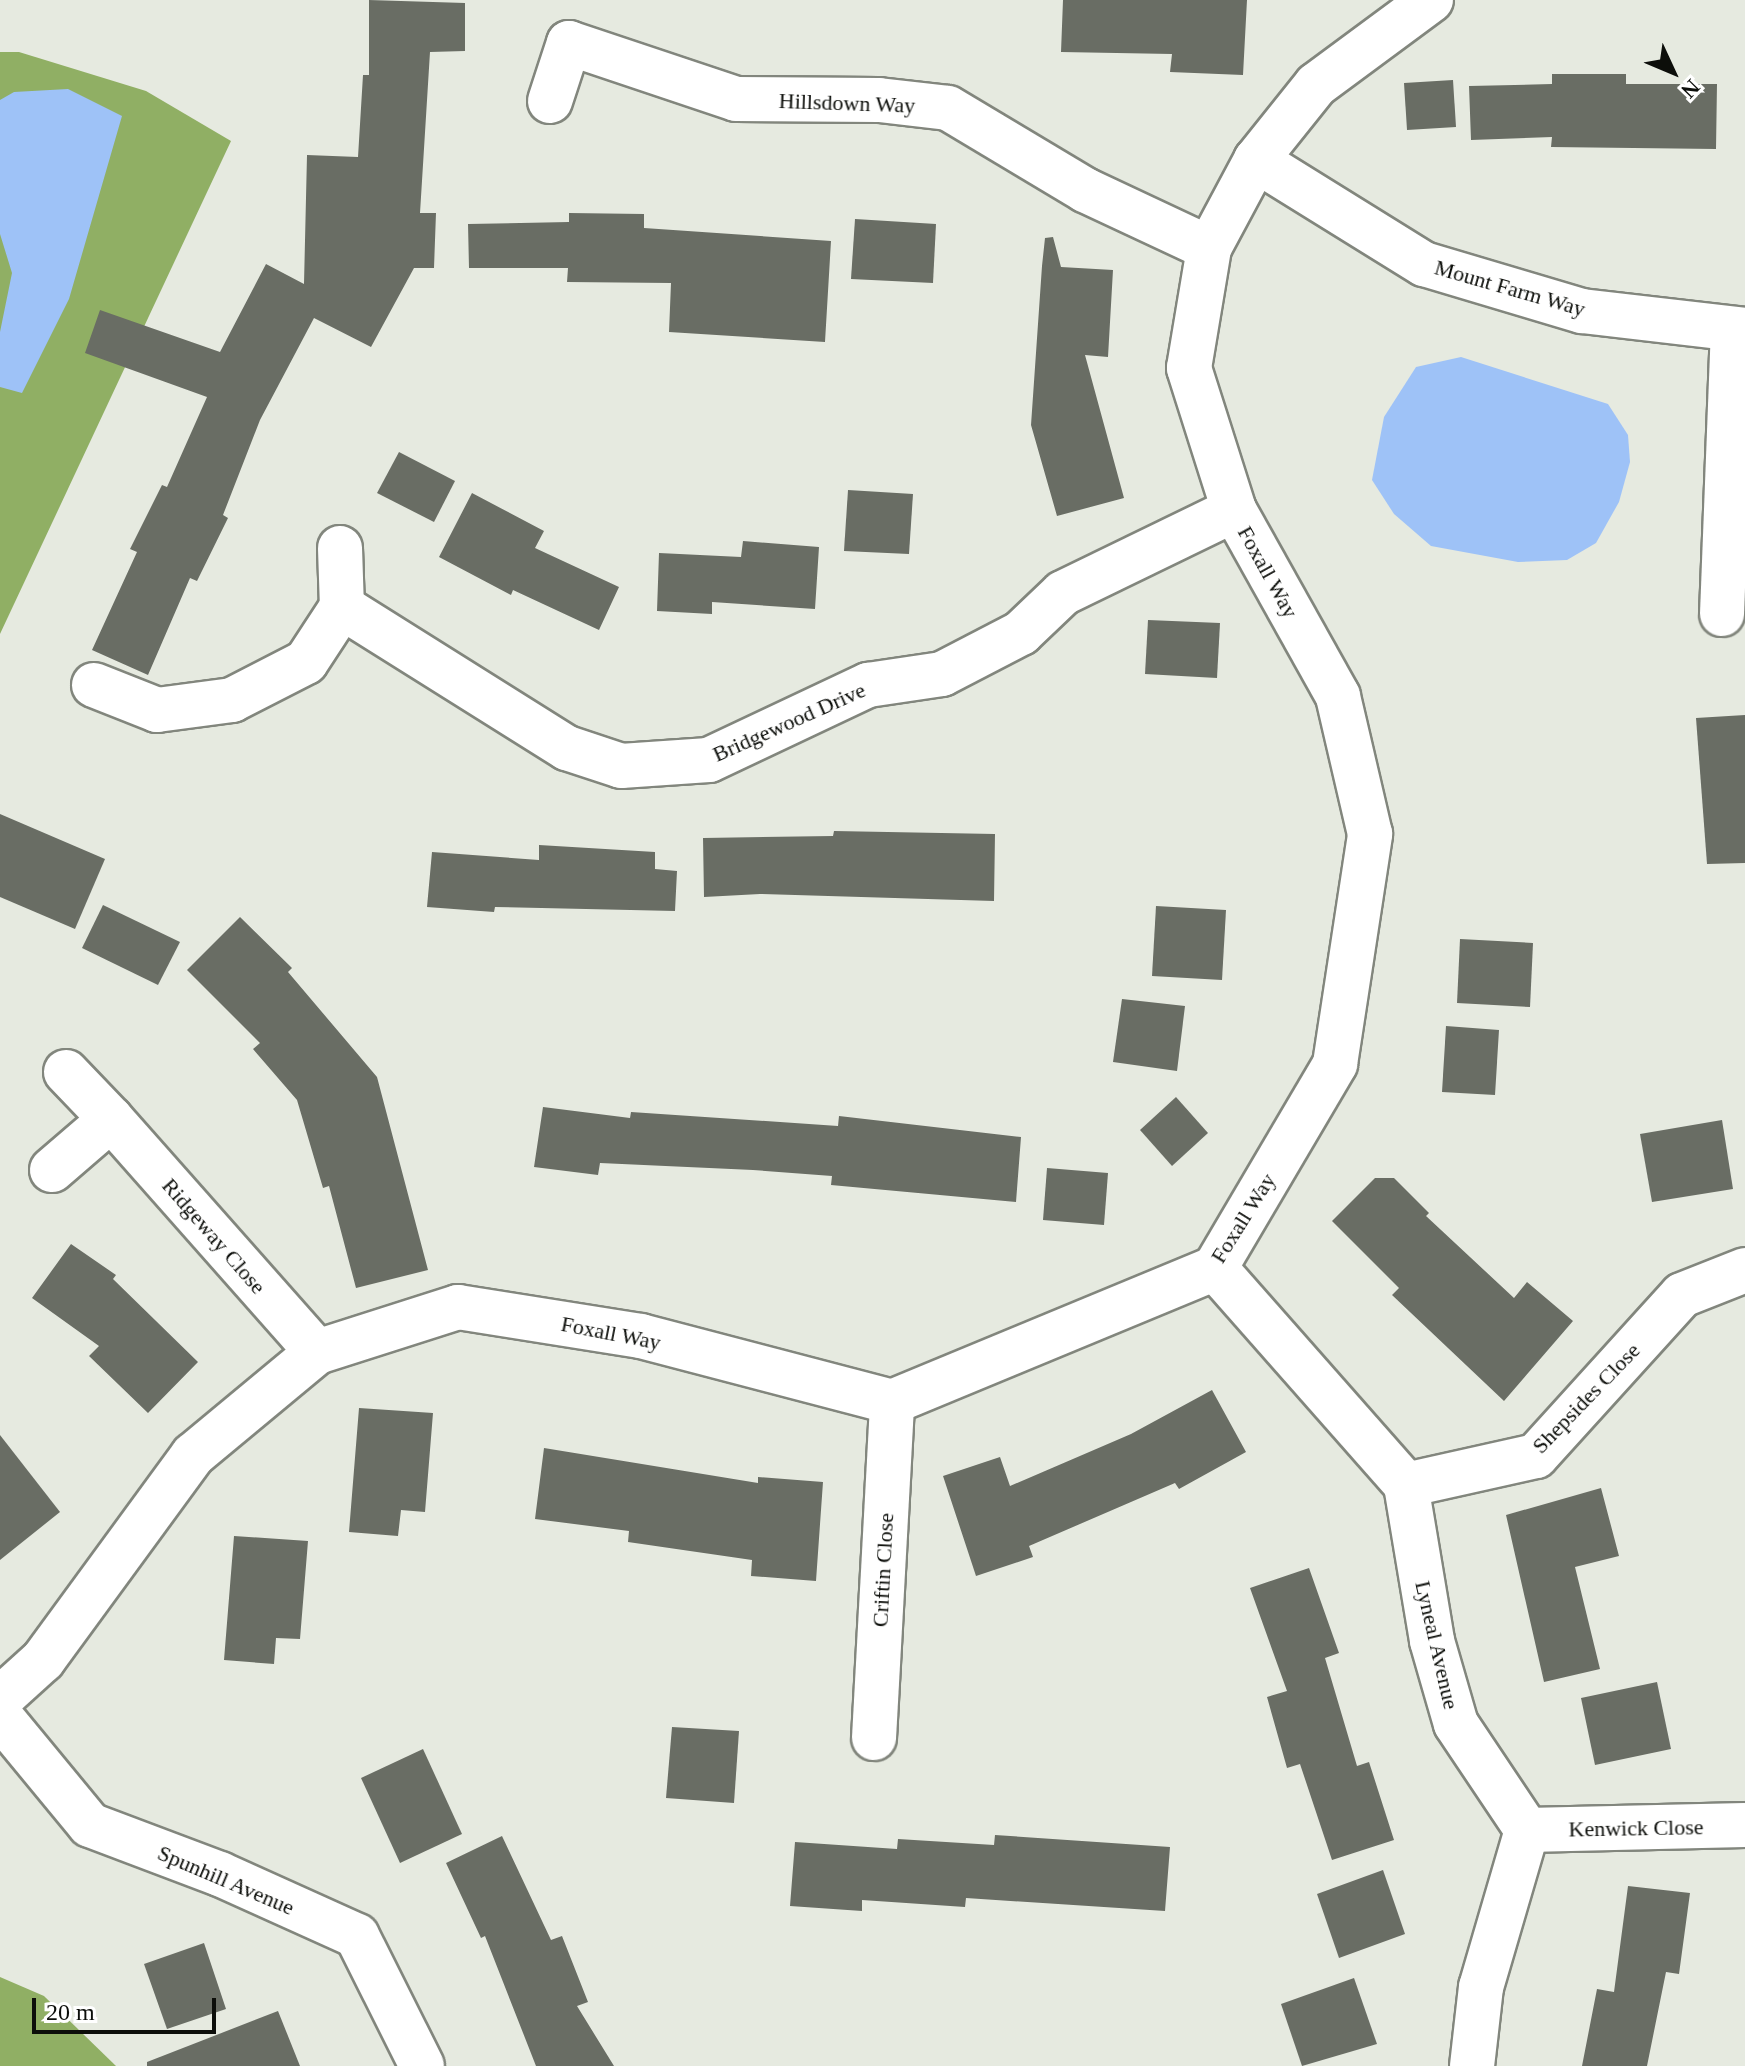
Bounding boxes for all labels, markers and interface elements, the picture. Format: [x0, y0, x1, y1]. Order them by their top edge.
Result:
north arrow [1633, 32, 1713, 112]
text: N [1676, 75, 1705, 103]
street label: Hillsdown Way [778, 87, 916, 119]
street label: Mount Farm Way [1431, 254, 1589, 322]
street label: Foxall Way [1232, 521, 1304, 623]
street label: Bridgewood Drive [709, 677, 869, 767]
street label: Foxall Way [1205, 1168, 1281, 1268]
street label: Ridgeway Close [157, 1173, 271, 1299]
street label: Foxall Way [559, 1310, 663, 1356]
street label: Shepsides Close [1527, 1337, 1645, 1459]
street label: Criftin Close [867, 1512, 899, 1628]
street label: Lyneal Avenue [1409, 1578, 1465, 1712]
street label: Kenwick Close [1568, 1814, 1704, 1842]
street label: Spunhill Avenue [153, 1839, 299, 1921]
scale bar [36, 1982, 220, 2032]
text: 20 m [46, 1999, 95, 2025]

